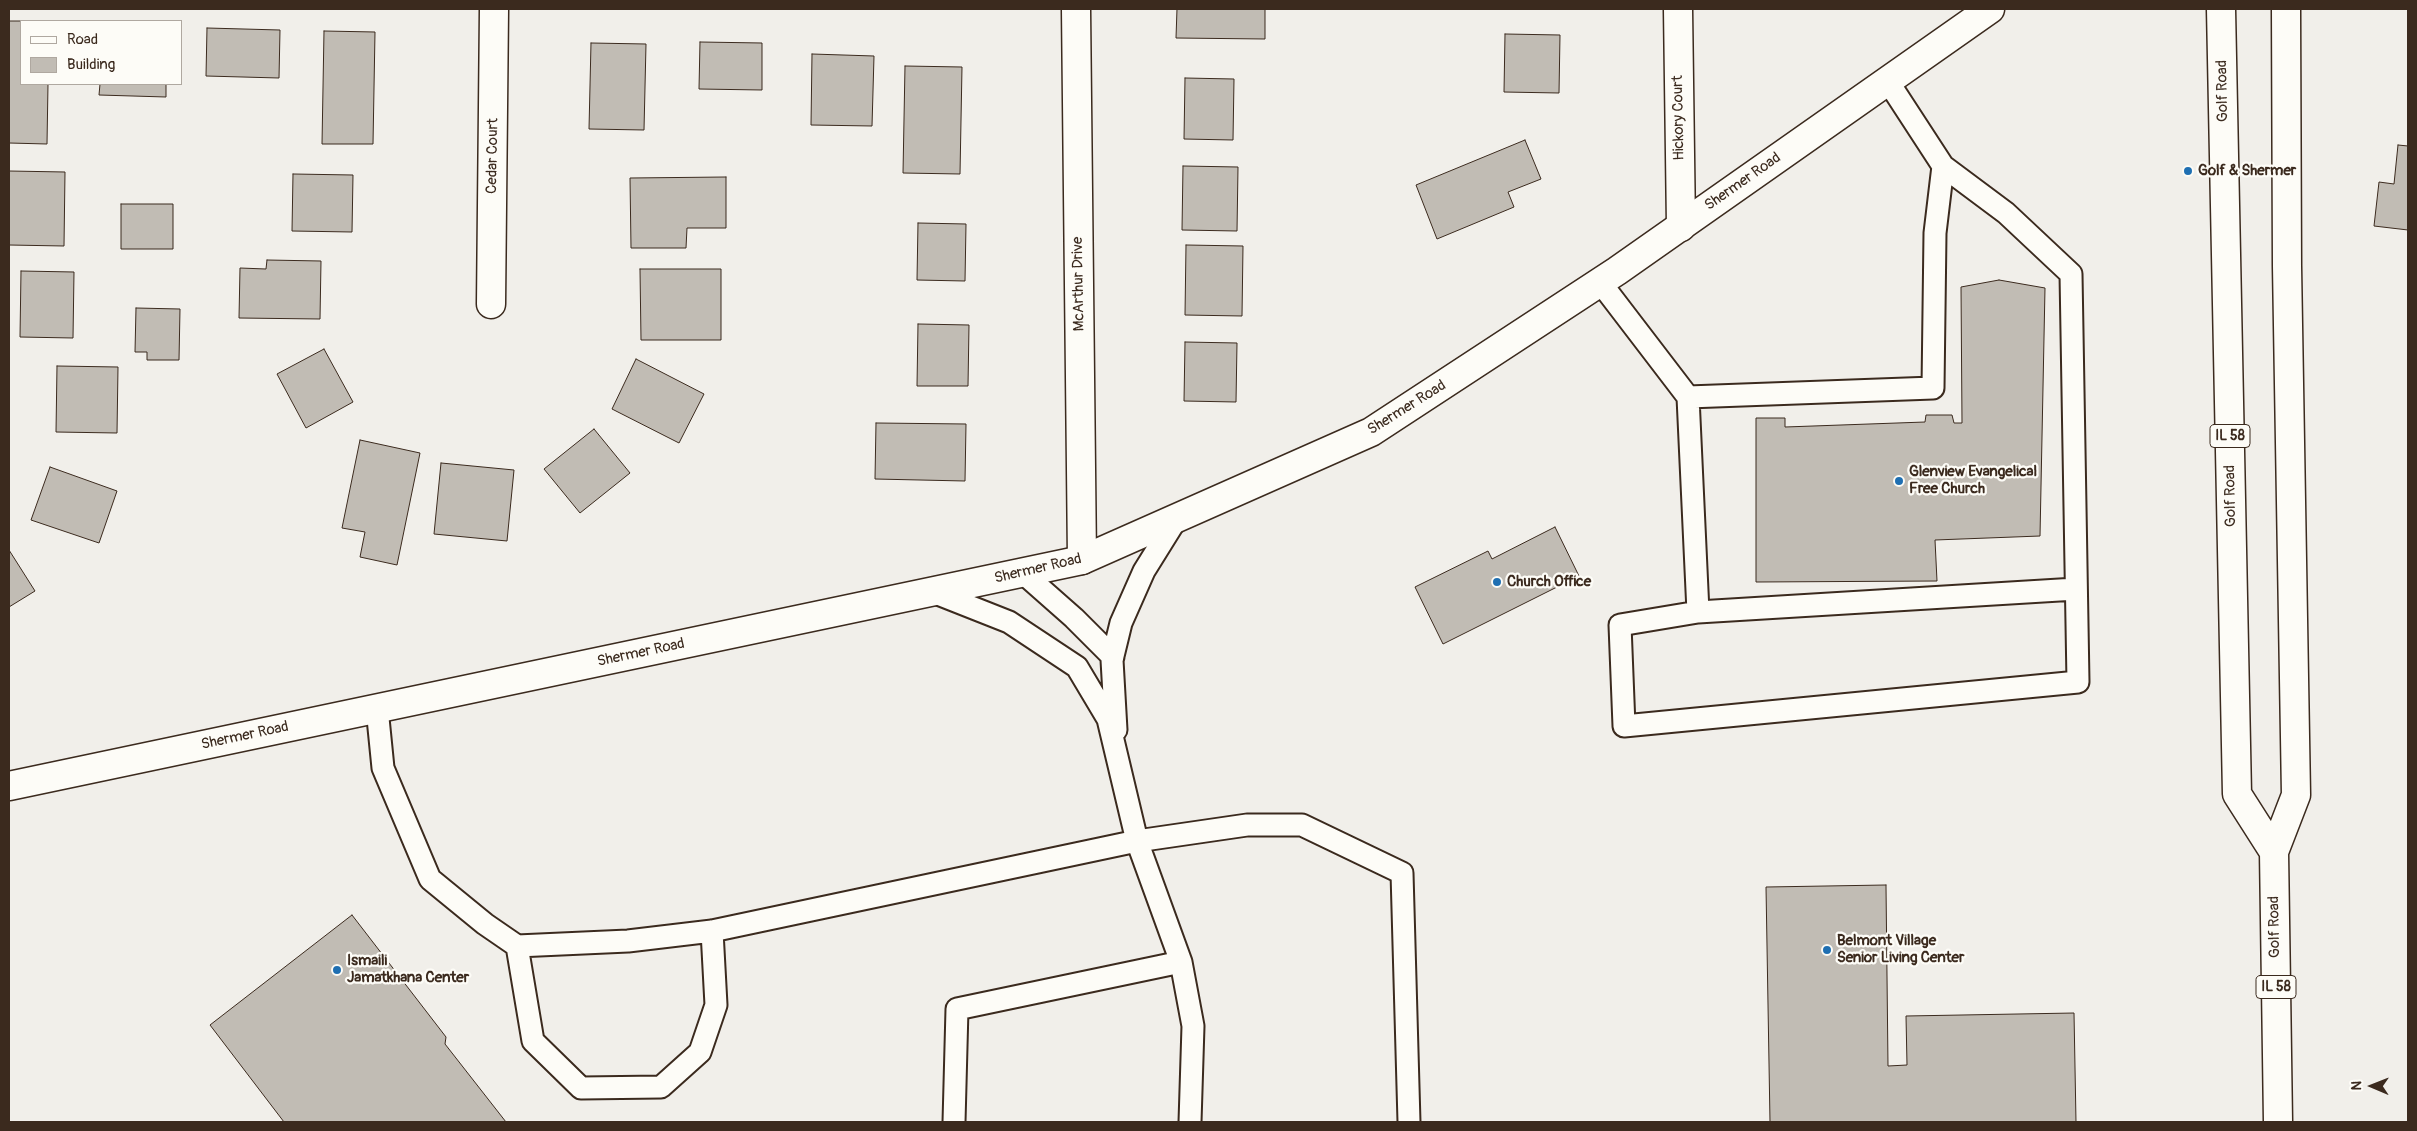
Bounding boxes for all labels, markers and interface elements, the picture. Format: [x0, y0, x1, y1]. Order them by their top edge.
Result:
legend [20, 20, 182, 85]
text: Road [67, 30, 98, 49]
text: Building [67, 55, 115, 74]
street label: Golf Road [2213, 60, 2233, 122]
street label: Hickory Court [1669, 75, 1689, 161]
street label: Cedar Court [483, 118, 503, 194]
street label: Shermer Road [1701, 149, 1785, 215]
place label: Golf & Shermer [2198, 162, 2296, 180]
marker: Golf & Shermer [2182, 165, 2194, 177]
street label: McArthur Drive [1069, 236, 1089, 332]
street label: Shermer Road [1365, 377, 1449, 439]
road number: IL 58 [2210, 424, 2250, 448]
place label: Glenview Evangelical Free Church [1909, 463, 2037, 498]
street label: Golf Road [2221, 465, 2241, 527]
marker: Glenview Evangelical Free Church [1893, 475, 1905, 487]
street label: Shermer Road [993, 550, 1083, 588]
place label: Church Office [1507, 573, 1591, 591]
marker: Church Office [1491, 576, 1503, 588]
street label: Shermer Road [596, 635, 686, 671]
street label: Shermer Road [200, 718, 290, 754]
street label: Golf Road [2265, 896, 2285, 958]
place label: Belmont Village Senior Living Center [1837, 932, 1964, 967]
marker: Belmont Village Senior Living Center [1821, 944, 1833, 956]
place label: Ismaili Jamatkhana Center [347, 952, 469, 987]
marker: Ismaili Jamatkhana Center [331, 964, 343, 976]
road number: IL 58 [2256, 976, 2296, 999]
north arrow [2347, 1061, 2397, 1111]
text: N [2348, 1081, 2365, 1091]

